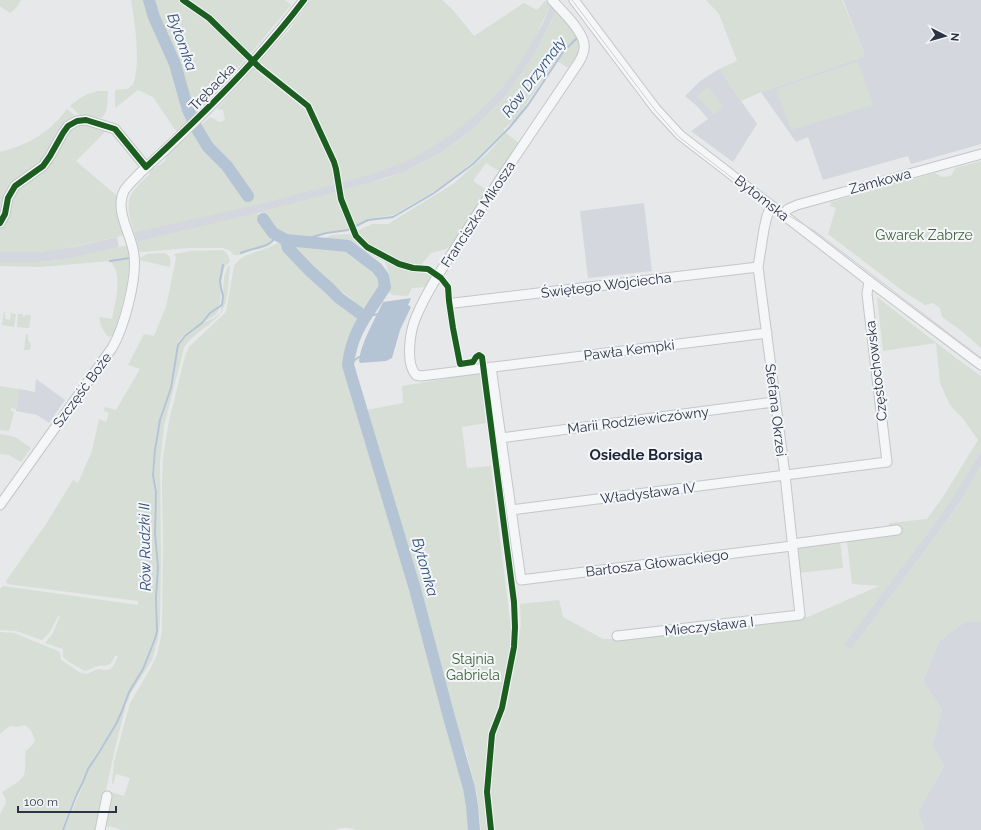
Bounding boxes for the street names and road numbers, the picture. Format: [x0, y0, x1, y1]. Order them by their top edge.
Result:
street label: Trębacka [186, 60, 238, 114]
street label: Franciszka Mikosza [438, 158, 518, 270]
street label: Zamkowa [847, 165, 913, 197]
street label: Bytomska [732, 172, 792, 224]
street label: Świętego Wojciecha [540, 268, 672, 301]
street label: Częstochowska [862, 320, 890, 422]
street label: Pawła Kempki [583, 336, 675, 364]
street label: Szczęść Boże [50, 350, 114, 430]
street label: Stefana Okrzei [762, 363, 790, 457]
street label: Marii Rodziewiczówny [566, 403, 710, 437]
street label: Władysława IV [599, 479, 697, 507]
street label: Bartosza Głowackiego [585, 546, 729, 580]
street label: Mieczysława I [664, 613, 754, 639]

